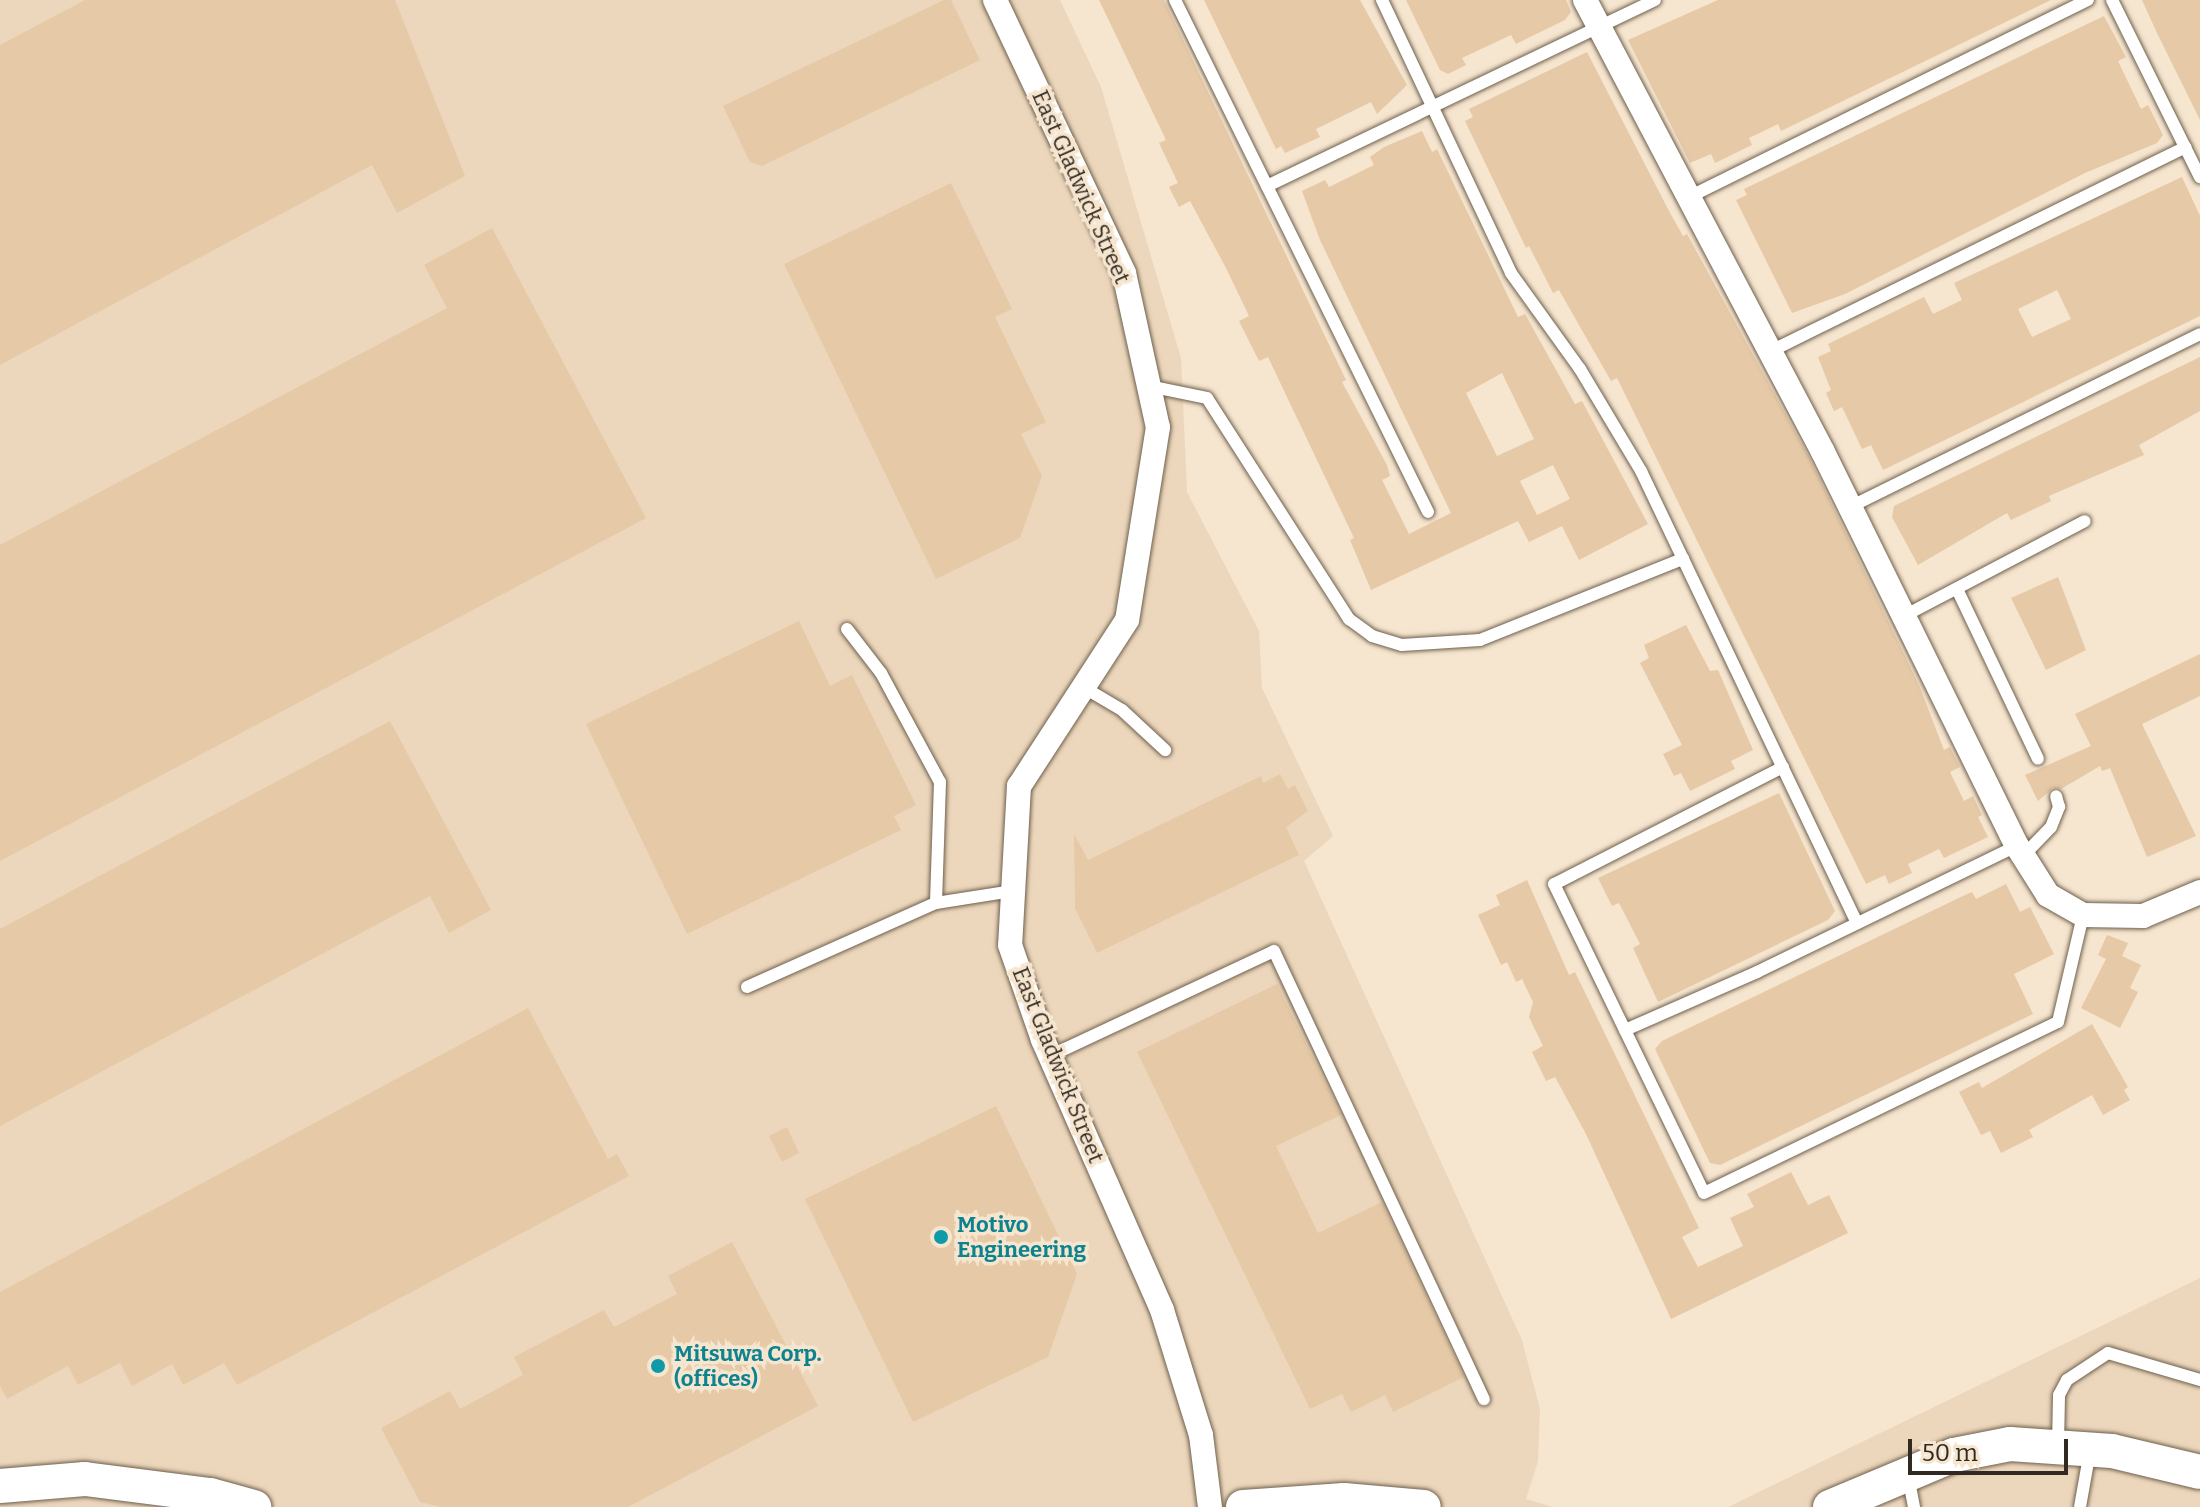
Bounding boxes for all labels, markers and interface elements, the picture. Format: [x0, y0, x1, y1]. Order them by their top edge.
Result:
street label: East Gladwick Street [1026, 86, 1136, 288]
street label: East Gladwick Street [1007, 963, 1109, 1167]
place label: Motivo Engineering [957, 1211, 1086, 1262]
marker: Motivo Engineering [932, 1228, 950, 1246]
place label: Mitsuwa Corp. (offices) [674, 1340, 822, 1392]
marker: Mitsuwa Corp. (offices) [649, 1357, 667, 1375]
scale bar [1912, 1423, 2072, 1473]
text: 50 m [1922, 1439, 1978, 1467]

